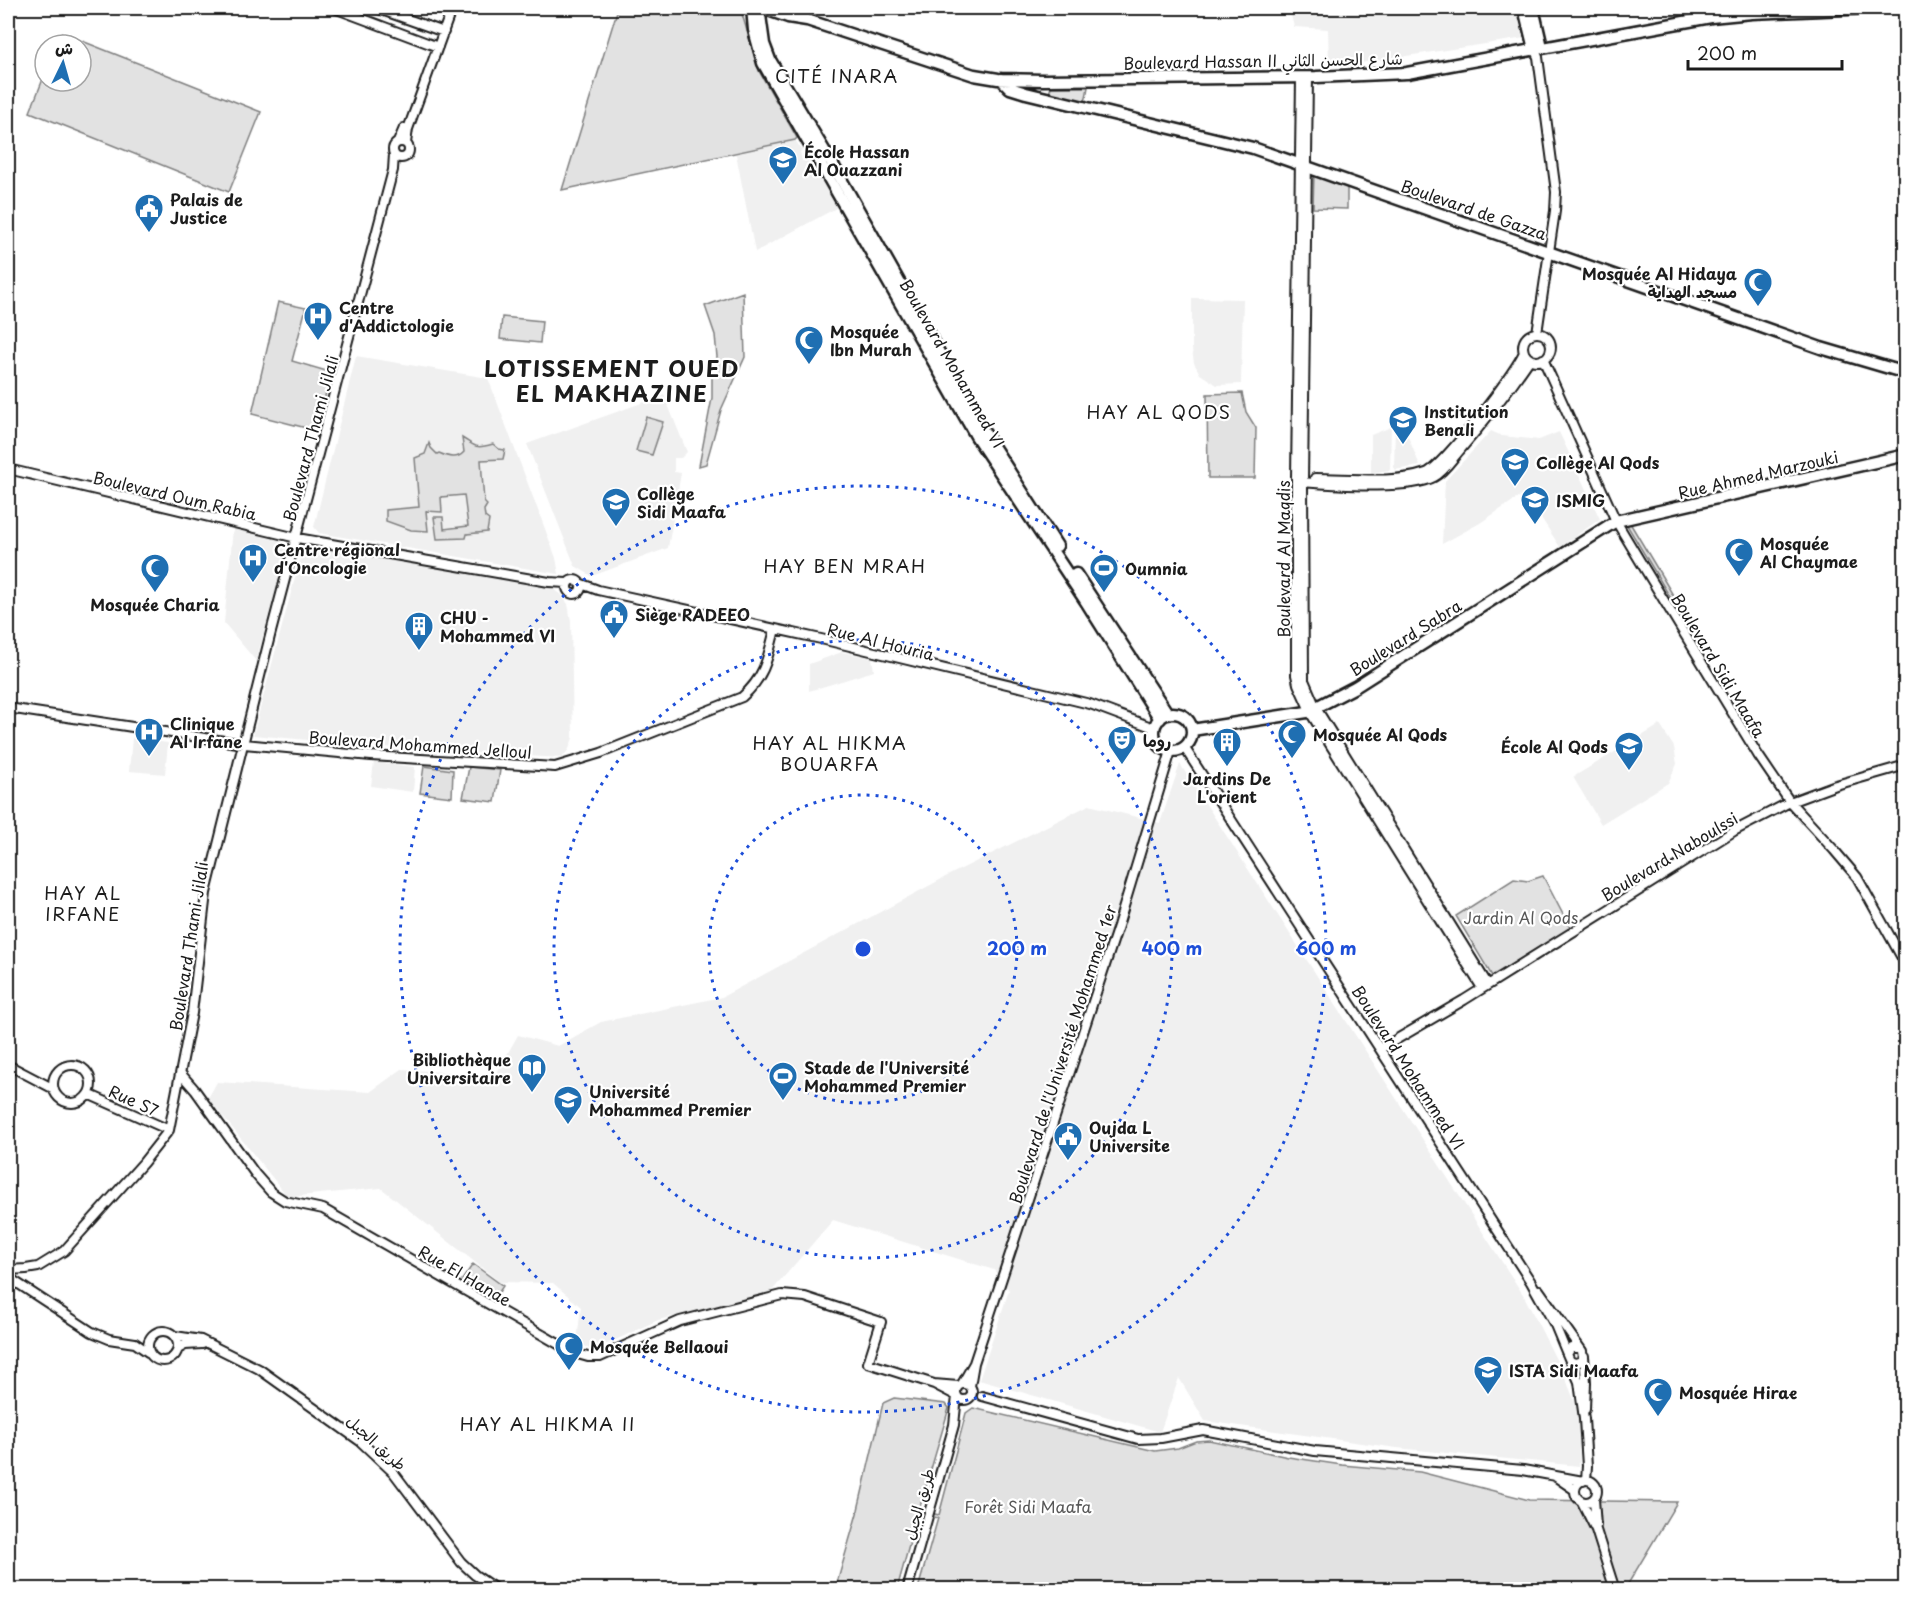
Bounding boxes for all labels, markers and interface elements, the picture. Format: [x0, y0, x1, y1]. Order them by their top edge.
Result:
north arrow [33, 33, 93, 93]
scale bar [1688, 33, 1842, 71]
text: ش [55, 34, 74, 60]
text: 200 m [1697, 39, 1757, 66]
street label: Boulevard Hassan II شارع الحسن الثاني [1123, 46, 1403, 78]
district label: CITÉ INARA [775, 62, 899, 89]
place label: École Hassan Al Ouazzani [804, 139, 910, 181]
school or university icon: École Hassan Al Ouazzani [767, 144, 799, 186]
street label: Boulevard de Gazza [1398, 173, 1550, 245]
place label: Palais de Justice [170, 187, 243, 229]
public building icon: Palais de Justice [133, 192, 165, 234]
place label: Mosquée Al Hidaya مسجد الهداية [1582, 261, 1737, 303]
mosque icon: Mosquée Al Hidaya مسجد الهداية [1742, 266, 1774, 308]
street label: Boulevard Mohammed VI [895, 274, 1011, 452]
place label: Centre d'Addictologie [339, 295, 454, 337]
hospital icon: Centre d'Addictologie [302, 300, 334, 342]
place label: Mosquée Ibn Murah [830, 319, 912, 361]
mosque icon: Mosquée Ibn Murah [793, 324, 825, 366]
district label: LOTISSEMENT OUED EL MAKHAZINE [484, 351, 740, 409]
street label: Boulevard Thami Jilali [276, 352, 344, 524]
district label: HAY AL QODS [1087, 398, 1231, 425]
place label: Institution Benali [1424, 399, 1509, 441]
school or university icon: Institution Benali [1387, 404, 1419, 446]
street label: Rue Ahmed Marzouki [1676, 444, 1840, 504]
school or university icon: Collège Al Qods [1499, 446, 1531, 488]
place label: Collège Al Qods [1536, 450, 1660, 474]
street label: Boulevard Oum Rabia [91, 465, 260, 526]
street label: Boulevard Al Maqdis [1271, 480, 1295, 638]
place label: Collège Sidi Maafa [637, 481, 727, 523]
school or university icon: ISMIG [1519, 484, 1551, 526]
school or university icon: Collège Sidi Maafa [600, 486, 632, 528]
place label: ISMIG [1556, 488, 1605, 512]
place label: Mosquée Al Chaymae [1759, 531, 1858, 573]
mosque icon: Mosquée Al Chaymae [1723, 536, 1755, 578]
place label: Centre régional d'Oncologie [274, 537, 400, 579]
hospital icon: Centre régional d'Oncologie [237, 542, 269, 584]
mosque icon: Mosquée Charia [139, 552, 171, 594]
district label: HAY BEN MRAH [763, 552, 927, 579]
sports icon: Oumnia [1088, 552, 1120, 594]
place label: Oumnia [1125, 556, 1188, 580]
street label: Boulevard Sidi Maafa [1666, 588, 1772, 742]
place label: Mosquée Charia [90, 592, 220, 616]
street label: Boulevard Sabra [1344, 593, 1466, 681]
public building icon: Siège RADEEO [598, 598, 630, 640]
place label: Siège RADEEO [635, 602, 750, 626]
place label: CHU - Mohammed VI [440, 605, 555, 647]
building icon: CHU - Mohammed VI [403, 610, 435, 652]
street label: Rue Al Houria [825, 616, 937, 666]
place label: Clinique Al Irfane [170, 711, 242, 753]
hospital icon: Clinique Al Irfane [133, 716, 165, 758]
mosque icon: Mosquée Al Qods [1276, 718, 1308, 760]
place label: Mosquée Al Qods [1313, 722, 1448, 746]
street label: Boulevard Mohammed Jelloul [308, 724, 532, 764]
theatre icon: روما [1106, 724, 1138, 766]
building icon: Jardins De L'orient [1211, 726, 1243, 768]
place label: روما [1143, 728, 1171, 752]
district label: HAY AL HIKMA BOUARFA [753, 729, 907, 777]
school or university icon: École Al Qods [1613, 730, 1645, 772]
place label: École Al Qods [1501, 734, 1608, 758]
place label: Jardins De L'orient [1183, 766, 1271, 808]
street label: Boulevard Naboulssi [1596, 806, 1742, 906]
street label: Boulevard Thami Jilali [163, 860, 213, 1032]
district label: HAY AL IRFANE [44, 879, 122, 927]
street label: Boulevard de l'Université Mohammed 1er [1002, 901, 1122, 1207]
park label: Jardin Al Qods [1464, 905, 1578, 929]
text: 200 m [987, 934, 1047, 961]
text: 400 m [1142, 934, 1202, 961]
text: 600 m [1295, 934, 1357, 961]
centre of rings [853, 939, 873, 959]
street label: Boulevard Mohammed VI [1347, 980, 1471, 1154]
place label: Bibliothèque Universitaire [407, 1047, 511, 1089]
library icon: Bibliothèque Universitaire [516, 1052, 548, 1094]
place label: Stade de l'Université Mohammed Premier [804, 1055, 969, 1097]
sports icon: Stade de l'Université Mohammed Premier [767, 1060, 799, 1102]
street label: Rue S7 [105, 1078, 163, 1122]
place label: Université Mohammed Premier [589, 1079, 752, 1121]
school or university icon: Université Mohammed Premier [552, 1084, 584, 1126]
place label: Oujda L Universite [1089, 1115, 1170, 1157]
public building icon: Oujda L Universite [1052, 1120, 1084, 1162]
street label: Rue El Hanae [414, 1239, 516, 1311]
mosque icon: Mosquée Bellaoui [553, 1330, 585, 1372]
place label: Mosquée Bellaoui [590, 1334, 729, 1358]
school or university icon: ISTA Sidi Maafa [1472, 1354, 1504, 1396]
place label: ISTA Sidi Maafa [1509, 1358, 1639, 1382]
mosque icon: Mosquée Hirae [1642, 1376, 1674, 1418]
place label: Mosquée Hirae [1679, 1380, 1797, 1404]
street label: طريق الجبل [342, 1408, 412, 1476]
district label: HAY AL HIKMA II [460, 1410, 636, 1437]
street label: طريق الجبل [896, 1465, 940, 1543]
park label: Forêt Sidi Maafa [964, 1494, 1092, 1518]

